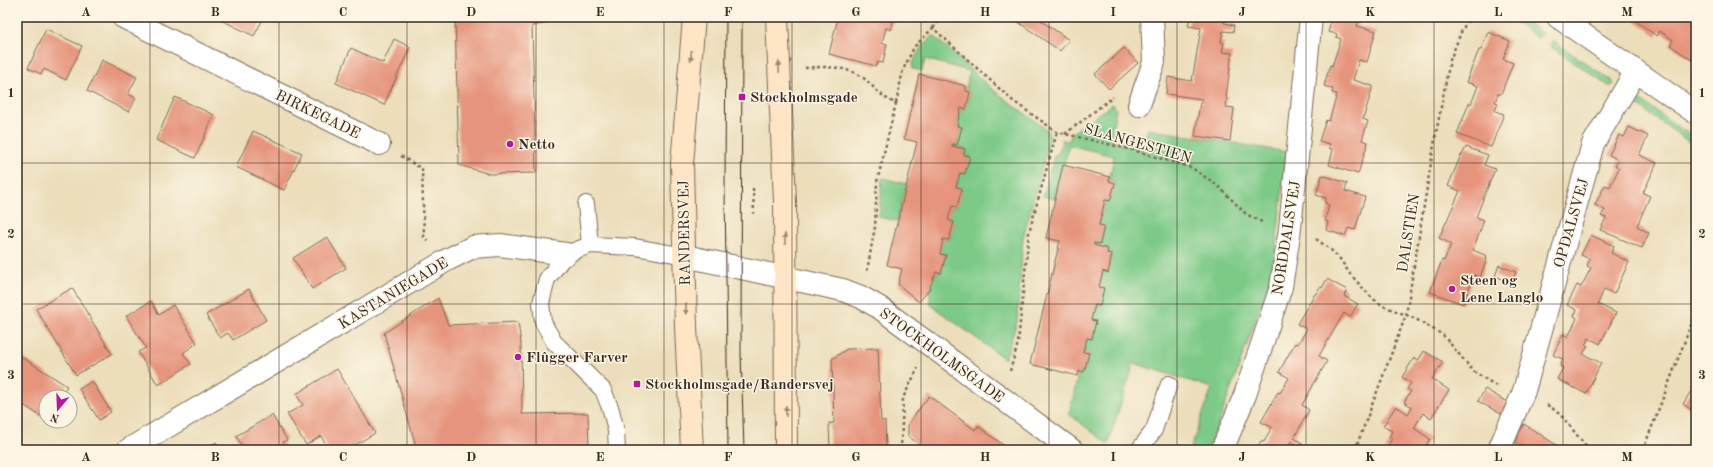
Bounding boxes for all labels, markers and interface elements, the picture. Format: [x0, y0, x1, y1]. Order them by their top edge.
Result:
text: A [81, 6, 91, 19]
text: B [210, 6, 220, 19]
text: C [339, 6, 347, 19]
text: D [466, 6, 476, 19]
text: E [596, 6, 605, 19]
text: F [724, 6, 733, 19]
text: G [851, 6, 861, 19]
text: H [980, 6, 991, 19]
text: I [1110, 6, 1116, 19]
text: J [1238, 6, 1246, 19]
text: K [1365, 6, 1375, 19]
text: L [1494, 6, 1503, 19]
text: M [1621, 6, 1633, 19]
one-way arrow [688, 50, 695, 62]
one-way arrow [776, 60, 782, 73]
text: 1 [7, 87, 15, 100]
text: 1 [1698, 87, 1706, 100]
street label: BIRKEGADE [272, 88, 362, 142]
place label: Stockholmsgade [750, 91, 858, 106]
marker: Stockholmsgade [737, 92, 747, 102]
street label: SLANGESTIEN [1082, 122, 1194, 167]
place label: Netto [518, 138, 555, 153]
marker: Netto [505, 139, 515, 149]
street label: OPDALSVEJ [1553, 177, 1592, 270]
street label: RANDERSVEJ [677, 180, 694, 286]
street label: NORDDALSVEJ [1271, 180, 1304, 297]
street label: DALSTIEN [1396, 192, 1423, 274]
text: 2 [7, 228, 15, 241]
text: 2 [1698, 228, 1706, 241]
one-way arrow [782, 232, 788, 245]
street label: KASTANIEGADE [336, 256, 451, 333]
place label: Steen og Lene Langlo [1460, 274, 1543, 306]
marker: Steen og Lene Langlo [1447, 284, 1457, 294]
one-way arrow [683, 303, 689, 316]
street label: STOCKHOLMSGADE [876, 306, 1006, 406]
place label: Flûgger Farver [526, 351, 628, 366]
marker: Flûgger Farver [513, 352, 523, 362]
text: 3 [7, 369, 15, 382]
text: 3 [1698, 369, 1706, 382]
place label: Stockholmsgade/Randersvej [645, 378, 834, 393]
marker: Stockholmsgade/Randersvej [632, 379, 642, 389]
north arrow [38, 389, 78, 429]
one-way arrow [783, 404, 789, 417]
text: N [49, 410, 61, 424]
text: A [81, 451, 91, 464]
text: B [210, 451, 220, 464]
text: C [339, 451, 347, 464]
text: D [466, 451, 476, 464]
text: E [596, 451, 605, 464]
text: F [724, 451, 733, 464]
text: G [851, 451, 861, 464]
text: H [980, 451, 991, 464]
text: I [1110, 451, 1116, 464]
text: J [1238, 451, 1246, 464]
text: K [1365, 451, 1375, 464]
text: L [1494, 451, 1503, 464]
text: M [1621, 451, 1633, 464]

